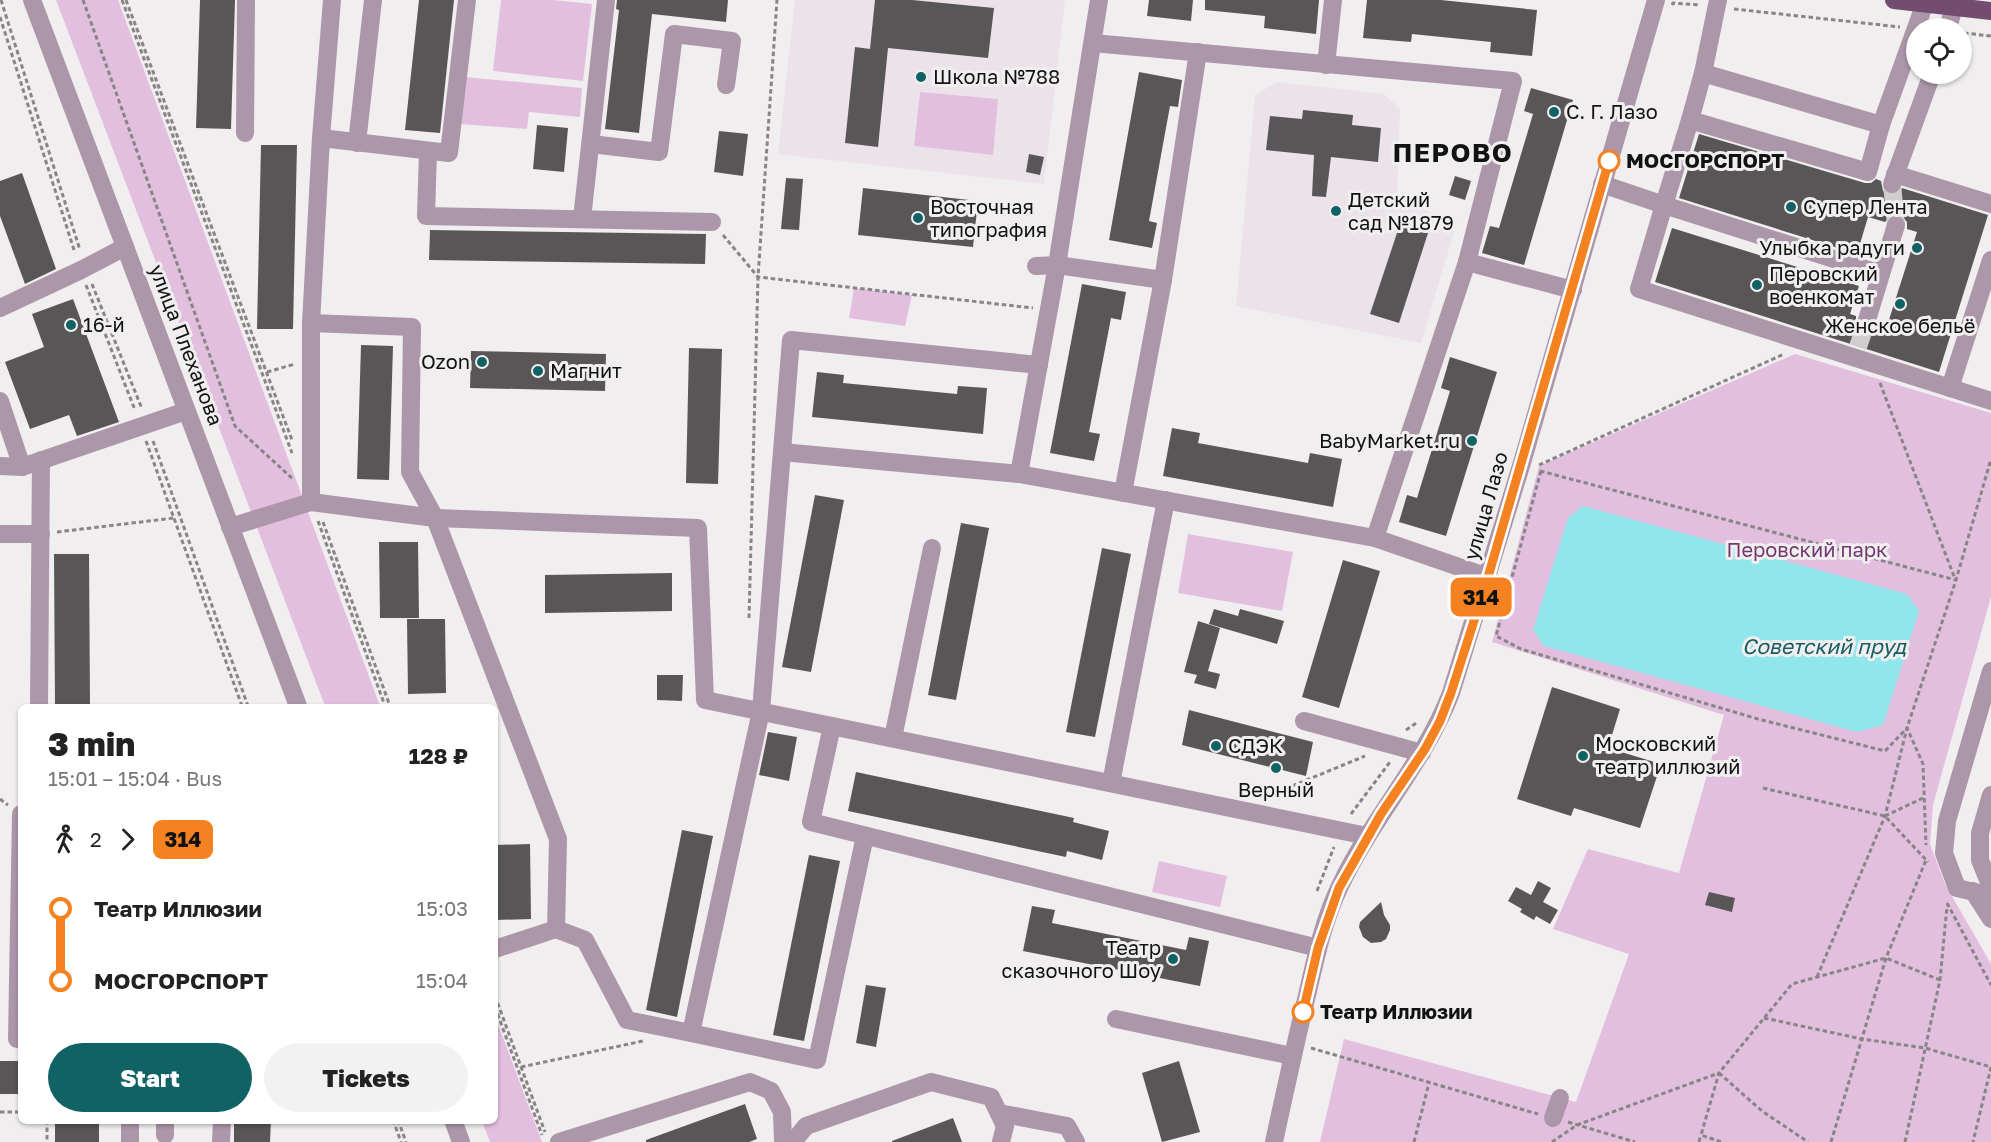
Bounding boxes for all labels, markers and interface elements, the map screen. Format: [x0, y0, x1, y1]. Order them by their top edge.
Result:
map controls [1906, 18, 1972, 84]
button: locate [1906, 18, 1972, 84]
place label: Школа №788 [933, 64, 1060, 88]
marker: Школа №788 [914, 70, 928, 84]
place label: С. Г. Лазо [1566, 99, 1658, 123]
marker: С. Г. Лазо [1547, 105, 1561, 119]
district label: ПЕРОВО [1393, 137, 1513, 168]
place label: МОСГОРСПОРТ [1626, 148, 1784, 172]
marker: МОСГОРСПОРТ [1598, 150, 1620, 172]
place label: Детский сад №1879 [1348, 187, 1454, 234]
place label: Восточная типография [930, 194, 1047, 241]
place label: Супер Лента [1803, 194, 1928, 218]
marker: Супер Лента [1784, 200, 1798, 214]
marker: Детский сад №1879 [1329, 204, 1343, 218]
marker: Восточная типография [911, 211, 925, 225]
place label: Улыбка радуги [1759, 235, 1905, 259]
marker: Улыбка радуги [1910, 241, 1924, 255]
street label: улица Плеханова [145, 261, 229, 428]
place label: Перовский военкомат [1769, 261, 1878, 308]
marker: Перовский военкомат [1750, 278, 1764, 292]
marker: Женское бельё [1893, 297, 1907, 311]
place label: 16-й [83, 312, 125, 336]
place label: Женское бельё [1825, 313, 1975, 337]
marker: 16-й [64, 318, 78, 332]
place label: Ozon [421, 349, 470, 373]
marker: Ozon [475, 355, 489, 369]
place label: Магнит [550, 358, 622, 382]
marker: Магнит [531, 364, 545, 378]
place label: BabyMarket.ru [1319, 428, 1460, 452]
marker: BabyMarket.ru [1465, 434, 1479, 448]
street label: улица Лазо [1458, 449, 1512, 563]
park label: Перовский парк [1726, 537, 1888, 561]
line badge: 314 [1446, 578, 1516, 616]
text: 314 [1463, 584, 1499, 610]
water label: Советский пруд [1742, 633, 1907, 659]
text: 3 min [48, 724, 135, 763]
place label: Московский театр иллюзий [1595, 731, 1740, 778]
place label: СДЭК [1228, 733, 1283, 757]
marker: СДЭК [1209, 739, 1223, 753]
text: 128 ₽ [409, 742, 468, 769]
marker: Московский театр иллюзий [1576, 749, 1590, 763]
marker: Верный [1269, 761, 1283, 775]
text: 15:01 – 15:04 · Bus [48, 766, 222, 790]
place label: Верный [1238, 777, 1314, 801]
icon: walk [48, 823, 81, 856]
icon: forward [111, 823, 144, 856]
text: 314 [165, 826, 201, 852]
text: 2 [90, 827, 102, 851]
text: Театр Иллюзии [94, 895, 262, 922]
text: 15:03 [417, 896, 468, 920]
place label: Театр сказочного Шоу [1002, 935, 1161, 982]
marker: Театр сказочного Шоу [1166, 952, 1180, 966]
text: МОСГОРСПОРТ [94, 967, 268, 994]
text: 15:04 [416, 968, 468, 992]
place label: Театр Иллюзии [1320, 999, 1473, 1023]
marker: Театр Иллюзии [1292, 1001, 1314, 1023]
button: Start [48, 1043, 252, 1112]
button: Tickets [264, 1043, 468, 1112]

